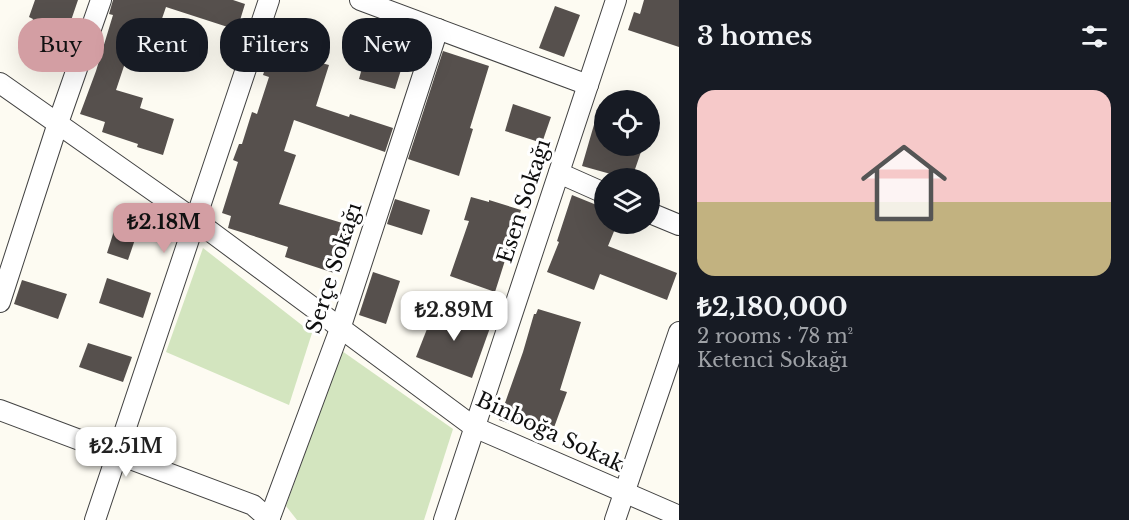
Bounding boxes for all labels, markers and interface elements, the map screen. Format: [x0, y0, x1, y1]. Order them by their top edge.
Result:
chip: Buy [18, 18, 104, 72]
chip: Rent [116, 18, 208, 72]
chip: Filters [220, 18, 330, 72]
chip: New [342, 18, 432, 72]
text: 3 homes [697, 20, 812, 52]
icon: filters [1078, 20, 1111, 53]
map controls [594, 90, 660, 234]
button: locate [594, 90, 660, 156]
icon: home [850, 129, 958, 237]
street label: Esen Sokağı [492, 136, 556, 266]
button: layers [594, 168, 660, 234]
street label: Serçe Sokağı [301, 199, 367, 337]
pin: ₺2.18M [115, 203, 213, 254]
text: ₺2.18M [127, 210, 201, 234]
pin: ₺2.89M [405, 291, 503, 342]
text: ₺2,180,000 [697, 291, 848, 323]
text: ₺2.89M [415, 298, 493, 322]
text: 2 rooms · 78 m² [697, 324, 853, 348]
text: Ketenci Sokağı [697, 348, 848, 372]
street label: Binboğa Sokak [472, 386, 628, 478]
pin: ₺2.51M [77, 427, 175, 478]
text: ₺2.51M [89, 434, 163, 458]

